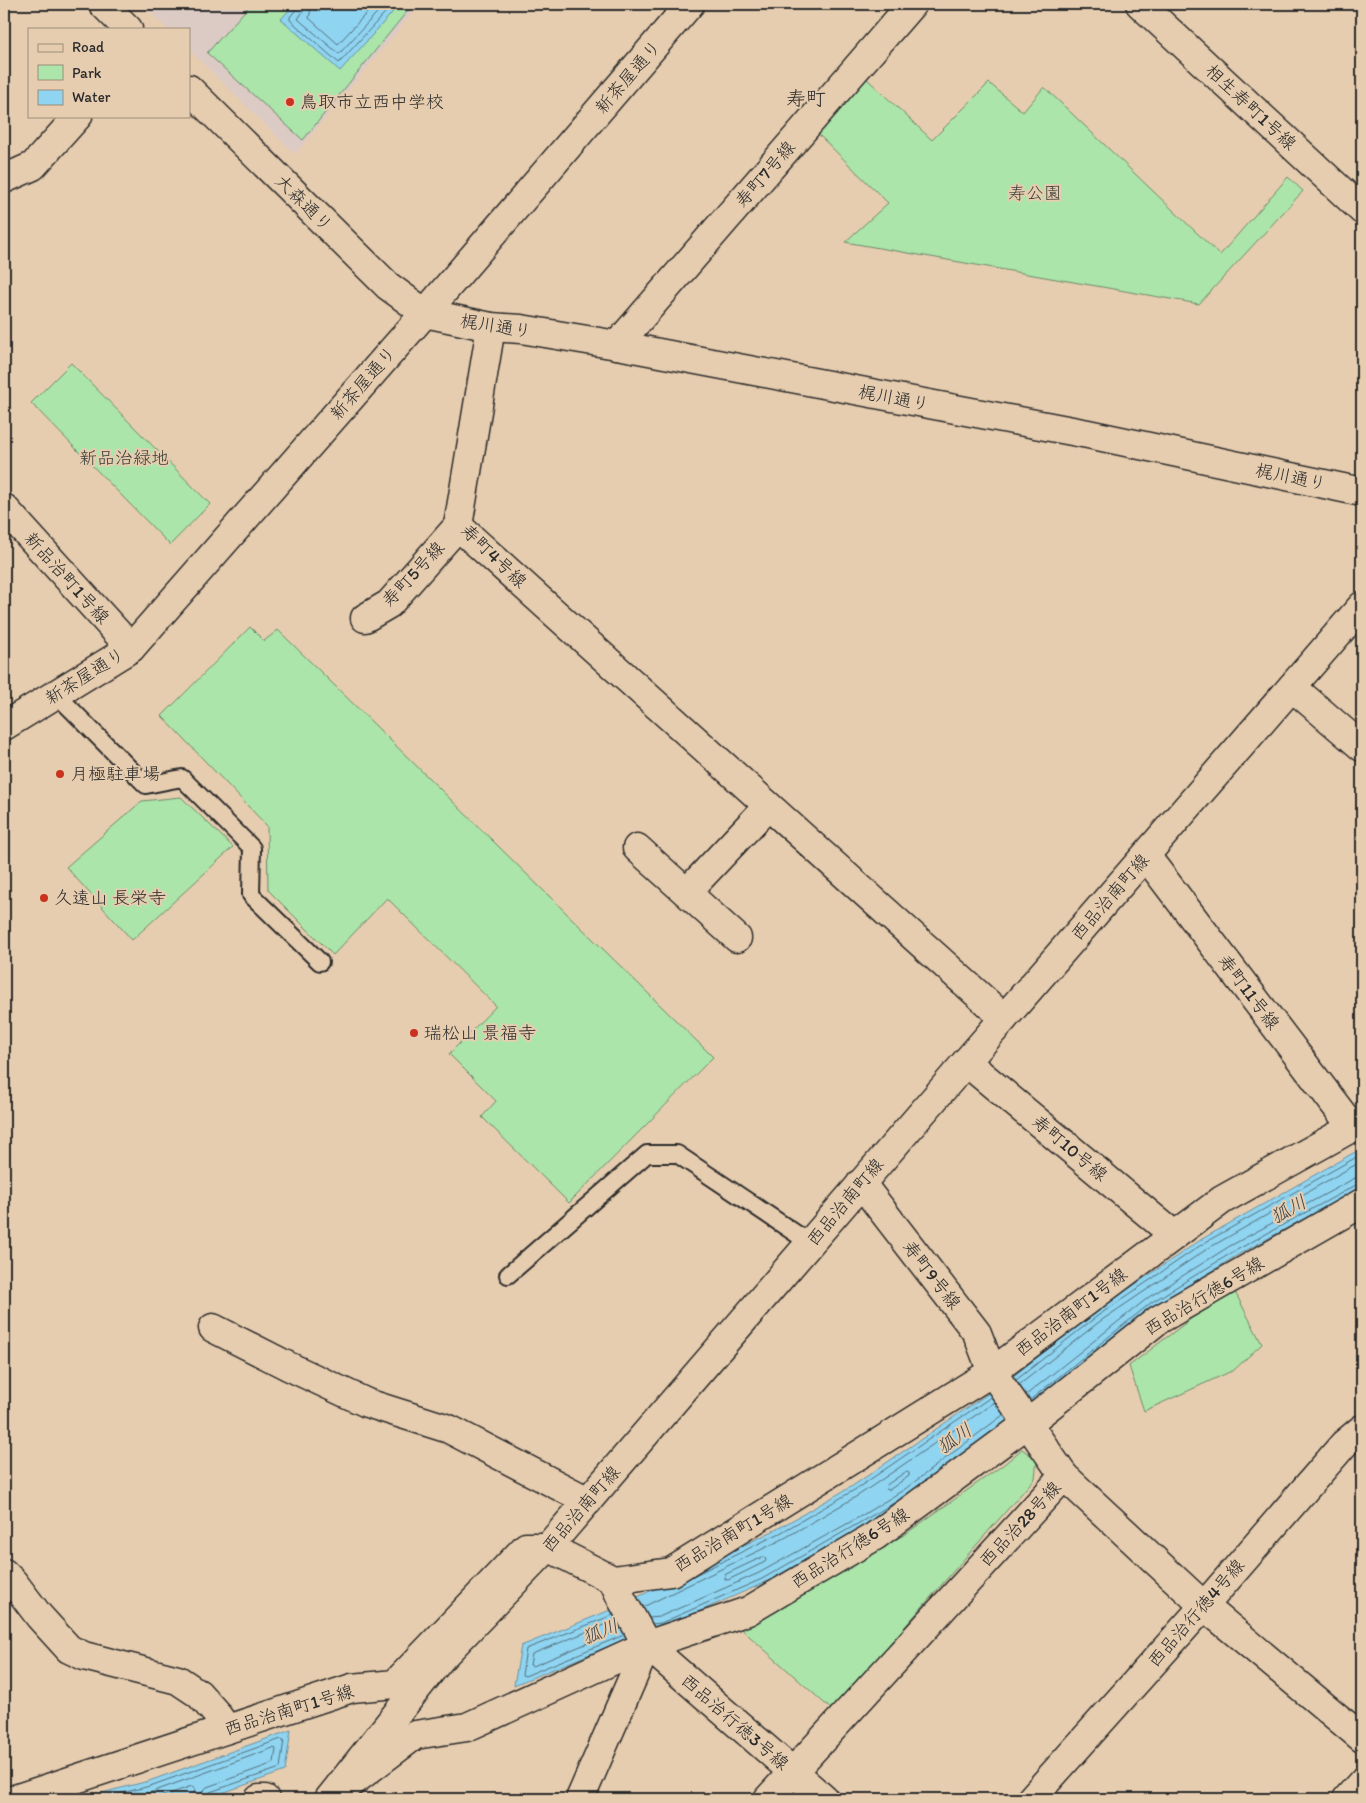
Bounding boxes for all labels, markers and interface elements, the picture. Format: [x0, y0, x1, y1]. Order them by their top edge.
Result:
legend [28, 28, 190, 118]
street label: 新茶屋通り [590, 36, 666, 118]
text: Road [72, 38, 105, 56]
street label: 相生寿町1号線 [1201, 59, 1301, 155]
text: Park [72, 64, 102, 82]
district label: 寿町 [786, 86, 826, 110]
text: Water [72, 88, 111, 106]
place label: 鳥取市立西中学校 [300, 91, 444, 113]
marker: 鳥取市立西中学校 [284, 96, 296, 108]
street label: 寿町7号線 [730, 136, 800, 212]
street label: 大森通り [271, 170, 337, 236]
park label: 寿公園 [1008, 182, 1062, 204]
street label: 梶川通り [459, 310, 533, 342]
street label: 新茶屋通り [325, 342, 401, 424]
street label: 梶川通り [857, 380, 931, 416]
park label: 新品治緑地 [79, 447, 169, 469]
street label: 梶川通り [1253, 459, 1329, 495]
street label: 寿町4号線 [457, 519, 531, 593]
street label: 新品治町1号線 [20, 527, 114, 629]
street label: 寿町5号線 [377, 537, 449, 611]
street label: 新茶屋通り [41, 643, 129, 709]
place label: 月極駐車場 [70, 763, 160, 785]
marker: 月極駐車場 [54, 768, 66, 780]
street label: 西品治南町線 [1066, 849, 1154, 945]
place label: 久遠山 長栄寺 [54, 887, 166, 909]
marker: 久遠山 長栄寺 [38, 892, 50, 904]
street label: 寿町11号線 [1214, 950, 1284, 1034]
place label: 瑞松山 景福寺 [424, 1022, 536, 1044]
marker: 瑞松山 景福寺 [408, 1027, 420, 1039]
street label: 寿町10号線 [1028, 1110, 1112, 1186]
street label: 西品治南町線 [802, 1154, 888, 1250]
water label: 狐川 [1266, 1190, 1310, 1229]
street label: 寿町9号線 [898, 1236, 966, 1314]
street label: 西品治行徳6号線 [1140, 1252, 1268, 1340]
street label: 西品治南町1号線 [1011, 1263, 1131, 1361]
water label: 狐川 [932, 1418, 976, 1459]
street label: 西品治南町線 [537, 1461, 625, 1557]
street label: 西品治28号線 [975, 1477, 1065, 1571]
street label: 西品治南町1号線 [670, 1489, 796, 1577]
street label: 西品治行徳6号線 [787, 1503, 913, 1593]
street label: 西品治行徳4号線 [1143, 1554, 1249, 1672]
water label: 狐川 [578, 1614, 622, 1649]
street label: 西品治行徳3号線 [677, 1669, 793, 1775]
street label: 西品治南町1号線 [222, 1680, 356, 1740]

